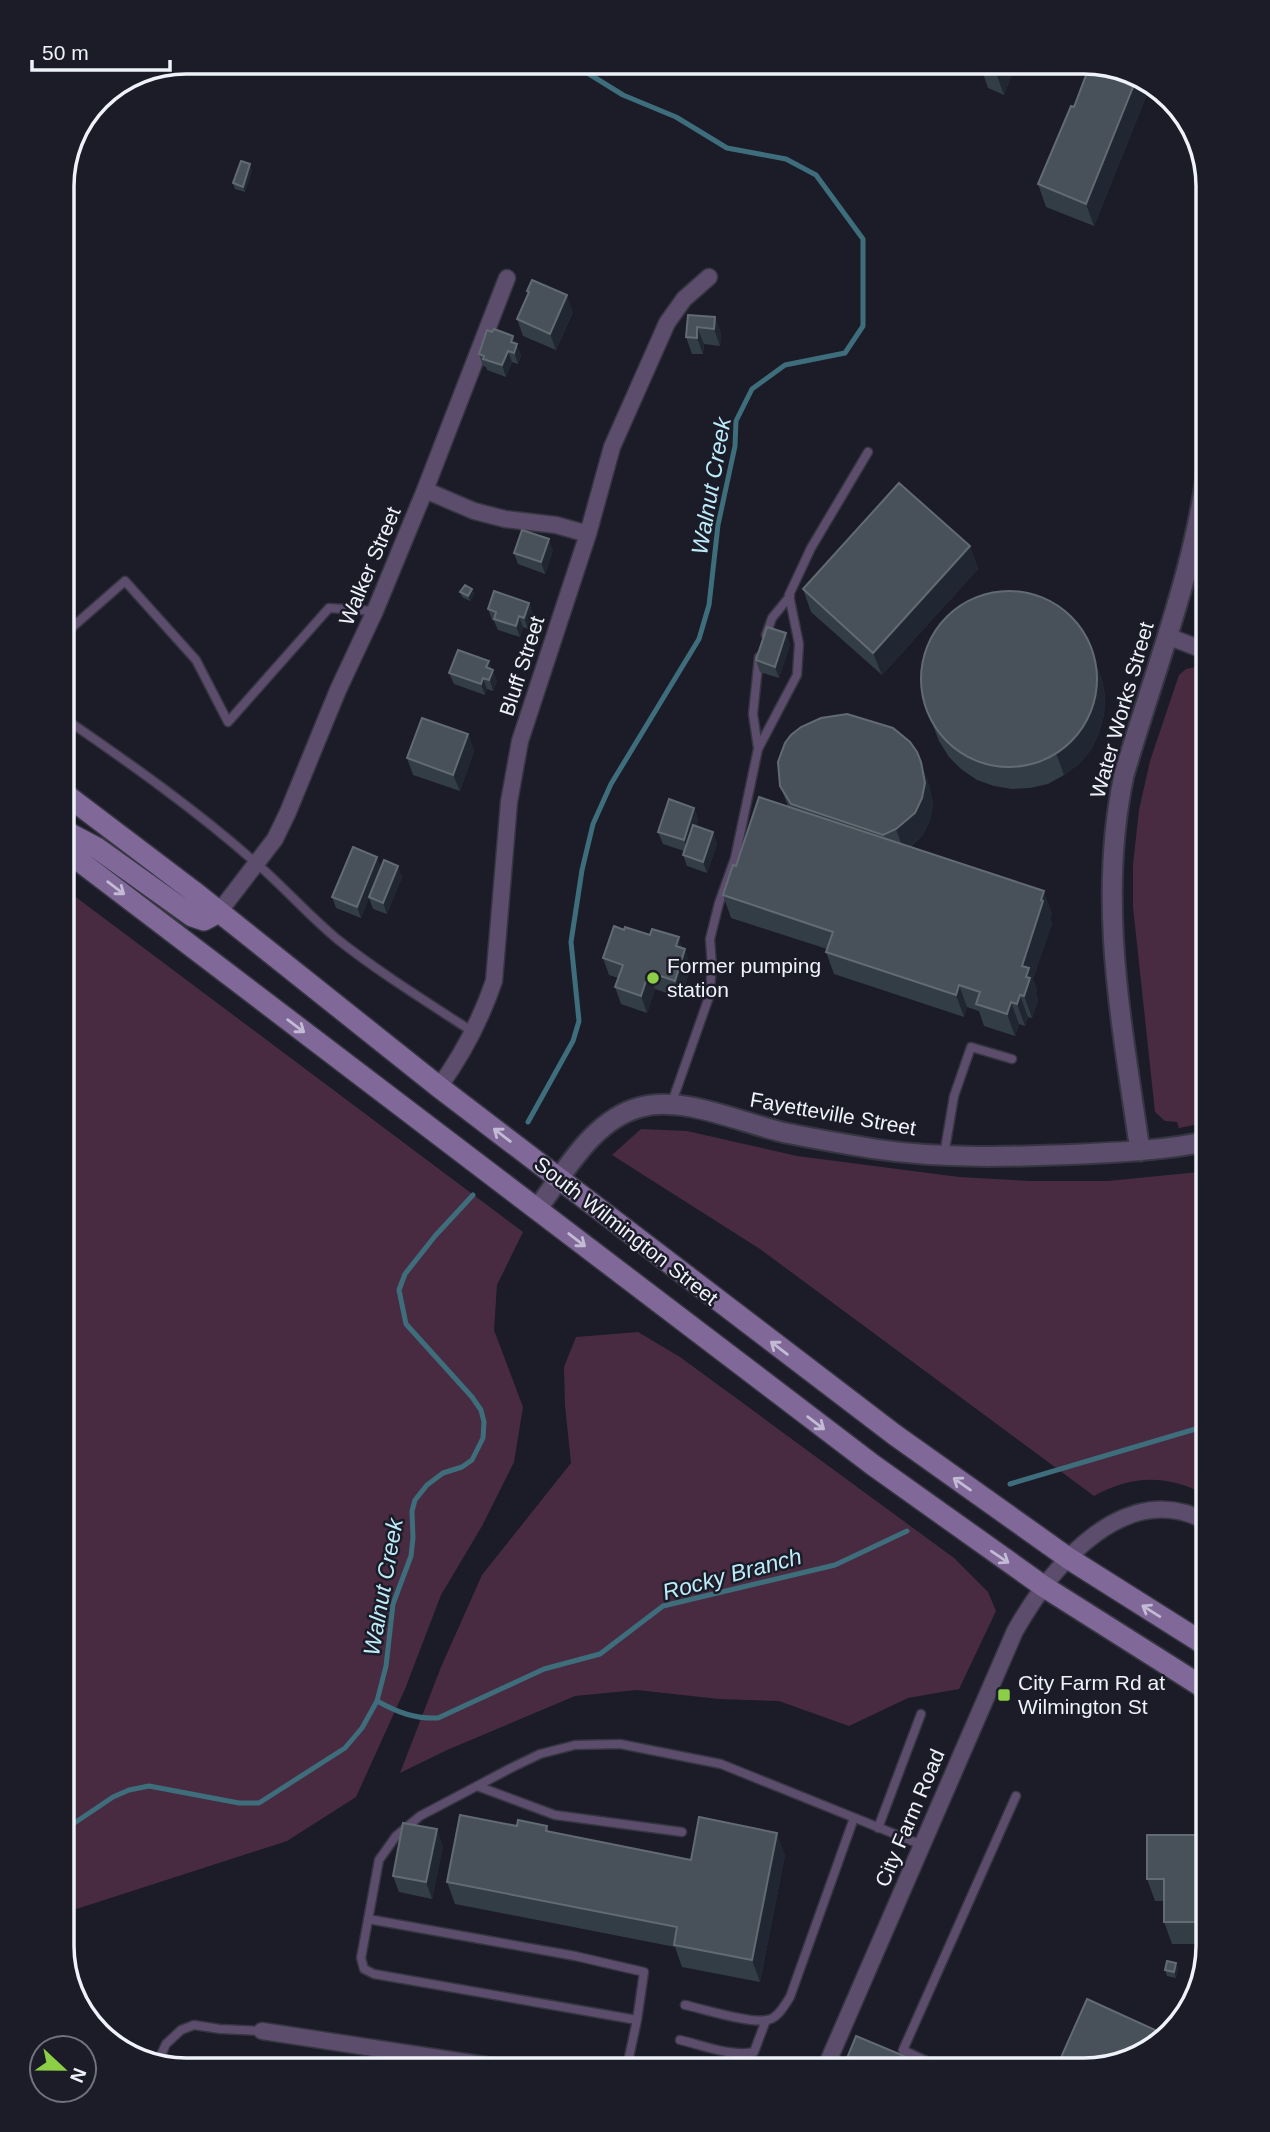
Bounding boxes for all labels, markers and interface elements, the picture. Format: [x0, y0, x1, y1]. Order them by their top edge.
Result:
scale bar [32, 28, 170, 72]
text: 50 m [42, 41, 89, 64]
water label: Walnut Creek [686, 414, 736, 557]
street label: Walker Street [334, 503, 405, 628]
street label: Bluff Street [495, 613, 549, 719]
street label: Water Works Street [1085, 619, 1158, 801]
one-way arrow [106, 880, 124, 895]
place label: Former pumping station [667, 954, 821, 1001]
marker: Former pumping station [645, 970, 661, 986]
one-way arrow [287, 1018, 306, 1033]
street label: Fayetteville Street [748, 1088, 918, 1139]
one-way arrow [493, 1128, 511, 1143]
street label: South Wilmington Street [530, 1152, 723, 1309]
one-way arrow [567, 1232, 586, 1247]
one-way arrow [770, 1341, 789, 1356]
one-way arrow [806, 1415, 825, 1430]
one-way arrow [953, 1477, 972, 1491]
water label: Walnut Creek [358, 1515, 408, 1658]
water label: Rocky Branch [659, 1543, 805, 1605]
one-way arrow [990, 1549, 1009, 1564]
one-way arrow [1141, 1603, 1161, 1617]
place label: City Farm Rd at Wilmington St [1018, 1671, 1165, 1718]
marker: City Farm Rd at Wilmington St [996, 1687, 1012, 1703]
street label: City Farm Road [870, 1746, 949, 1890]
north arrow [28, 2034, 98, 2104]
text: N [66, 2065, 91, 2085]

